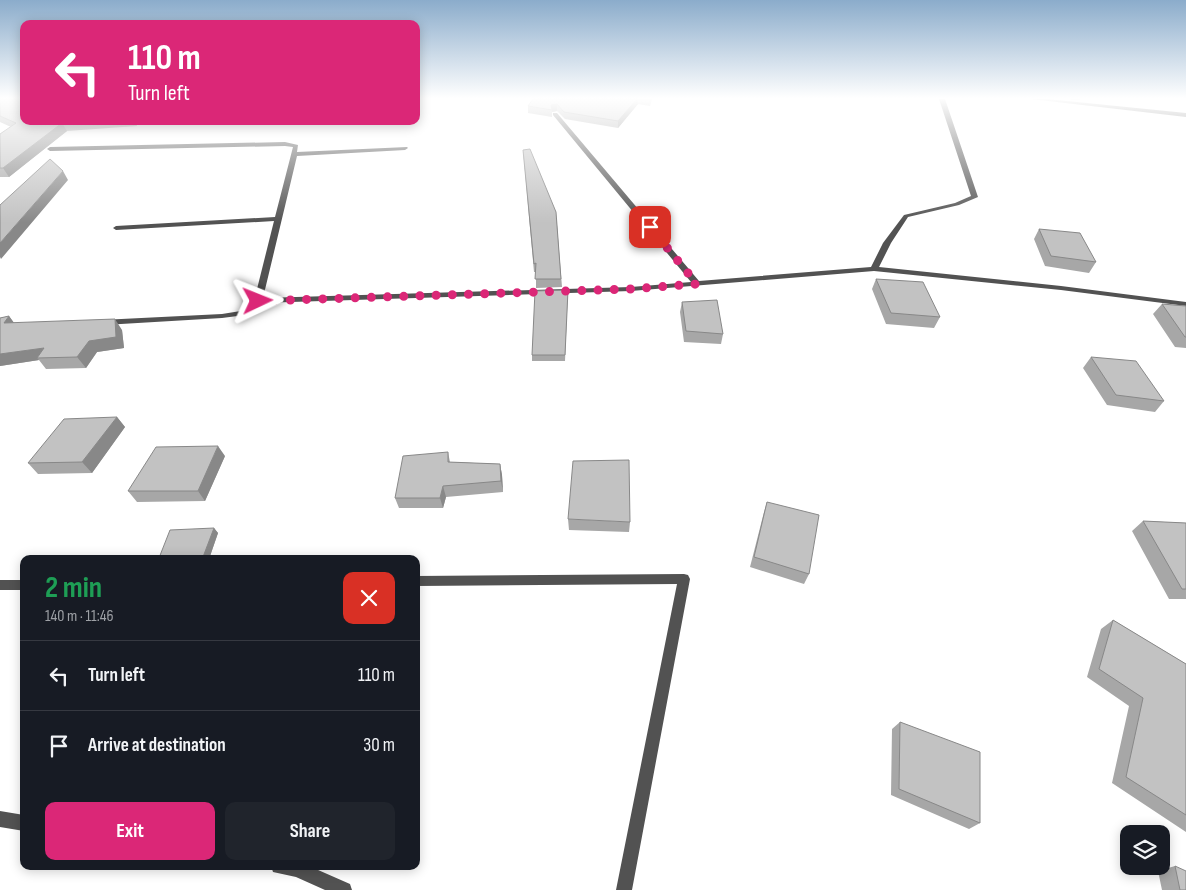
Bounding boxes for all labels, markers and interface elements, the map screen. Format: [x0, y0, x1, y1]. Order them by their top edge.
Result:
text: 110 m [128, 37, 201, 80]
icon: left [45, 40, 110, 105]
text: Turn left [128, 80, 190, 107]
pin [629, 206, 671, 248]
icon: arrive [636, 213, 664, 241]
position arrow [231, 274, 283, 326]
text: 2 min [45, 570, 102, 606]
button: close [343, 572, 395, 624]
text: 140 m · 11:46 [45, 607, 113, 626]
icon: left [45, 662, 73, 690]
text: Turn left [88, 664, 145, 687]
text: 110 m [358, 664, 395, 687]
icon: arrive [45, 732, 73, 760]
text: Arrive at destination [88, 734, 226, 757]
text: 30 m [363, 734, 395, 757]
button: Exit [45, 802, 215, 860]
button: Share [225, 802, 395, 860]
map controls [1120, 825, 1170, 875]
button: layers [1120, 825, 1170, 875]

